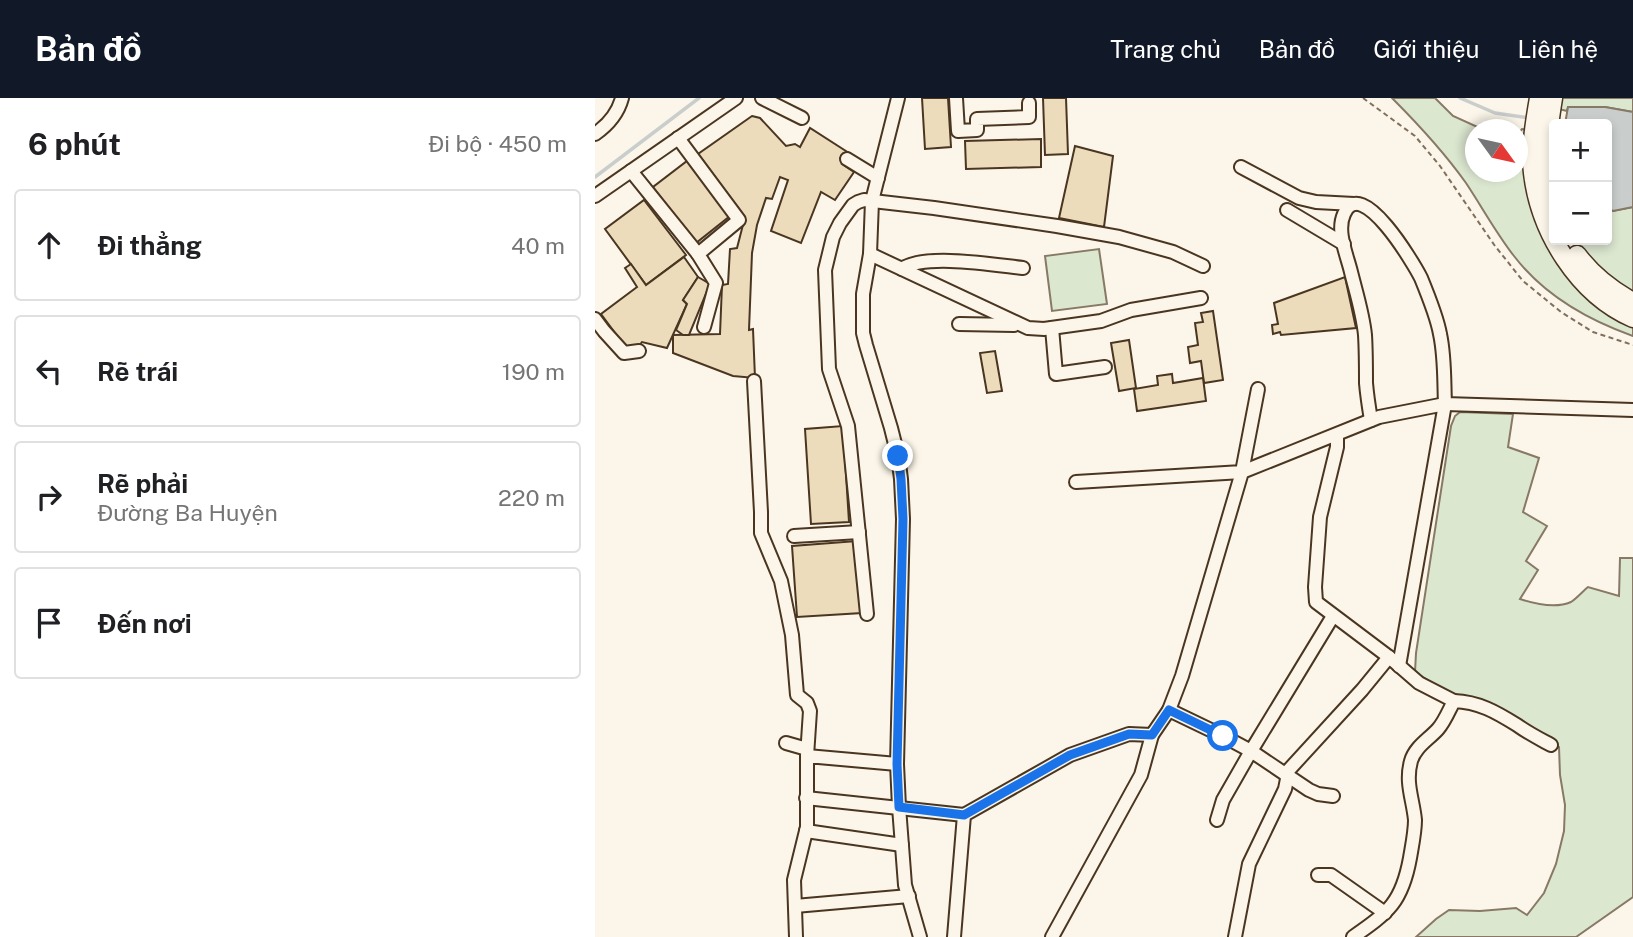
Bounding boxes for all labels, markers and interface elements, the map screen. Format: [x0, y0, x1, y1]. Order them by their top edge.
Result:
text: Bản đồ [35, 30, 142, 68]
text: Trang chủ [1110, 35, 1221, 63]
text: Bản đồ [1259, 35, 1335, 63]
text: Giới thiệu [1373, 35, 1479, 63]
text: Liên hệ [1517, 35, 1598, 63]
north arrow [1465, 119, 1528, 182]
map controls [1549, 119, 1612, 245]
button: + [1549, 119, 1612, 182]
text: 6 phút [28, 126, 121, 162]
text: Đi bộ · 450 m [428, 130, 567, 157]
button: − [1549, 182, 1612, 245]
icon: ahead [30, 226, 68, 264]
text: Đi thẳng [97, 230, 202, 261]
text: 40 m [511, 232, 565, 259]
icon: left [30, 352, 68, 390]
text: Rẽ trái [97, 356, 178, 387]
text: 190 m [502, 358, 565, 385]
route end [882, 440, 913, 471]
text: Rẽ phải [97, 468, 188, 499]
icon: right [30, 478, 68, 516]
text: 220 m [498, 484, 565, 511]
text: Đường Ba Huyện [97, 499, 278, 526]
icon: arrive [30, 604, 68, 642]
text: Đến nơi [97, 608, 192, 639]
route start [1207, 720, 1238, 751]

